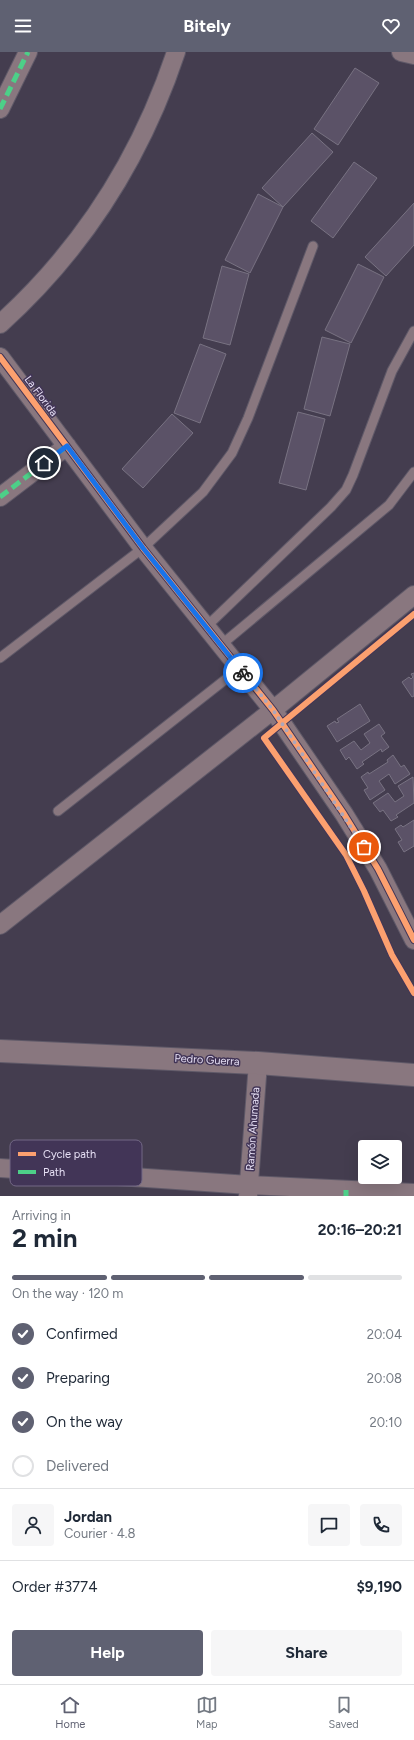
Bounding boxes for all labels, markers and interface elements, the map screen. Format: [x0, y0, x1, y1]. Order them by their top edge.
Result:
icon: menu [12, 15, 34, 37]
text: Bitely [183, 15, 231, 37]
icon: heart [380, 15, 402, 37]
street label: La Florida [22, 373, 60, 419]
pin [27, 446, 61, 480]
icon: home [33, 452, 55, 474]
courier [223, 653, 263, 693]
icon: bike [232, 662, 254, 684]
pin [347, 830, 381, 864]
icon: bag [353, 836, 375, 858]
street label: Pedro Guerra [174, 1052, 240, 1068]
street label: Ramón Ahumada [244, 1087, 262, 1171]
legend [10, 1140, 142, 1186]
map controls [358, 1140, 402, 1184]
button: layers [358, 1140, 402, 1184]
text: Cycle path [43, 1148, 96, 1161]
text: Path [43, 1166, 65, 1179]
text: Arriving in [12, 1208, 71, 1223]
text: 20:16–20:21 [318, 1221, 402, 1239]
text: 2 min [12, 1222, 78, 1254]
text: On the way · 120 m [12, 1286, 123, 1301]
icon: check [12, 1323, 34, 1345]
text: Confirmed [46, 1325, 118, 1343]
text: 20:04 [367, 1327, 402, 1342]
icon: check [12, 1367, 34, 1389]
text: Preparing [46, 1369, 110, 1387]
text: 20:08 [367, 1371, 402, 1386]
icon: check [12, 1411, 34, 1433]
text: On the way [46, 1413, 123, 1431]
text: 20:10 [369, 1415, 402, 1430]
text: Delivered [46, 1457, 109, 1475]
button: person [12, 1504, 54, 1546]
button: chat [308, 1504, 350, 1546]
button: phone [360, 1504, 402, 1546]
text: Jordan [64, 1508, 112, 1526]
text: Courier · 4.8 [64, 1526, 136, 1541]
text: Order #3774 [12, 1578, 98, 1596]
text: $9,190 [356, 1578, 402, 1596]
button: Help [12, 1630, 203, 1676]
button: Share [211, 1630, 402, 1676]
tab: Home [55, 1694, 85, 1731]
tab: Map [196, 1694, 218, 1731]
tab: Saved [328, 1694, 359, 1731]

